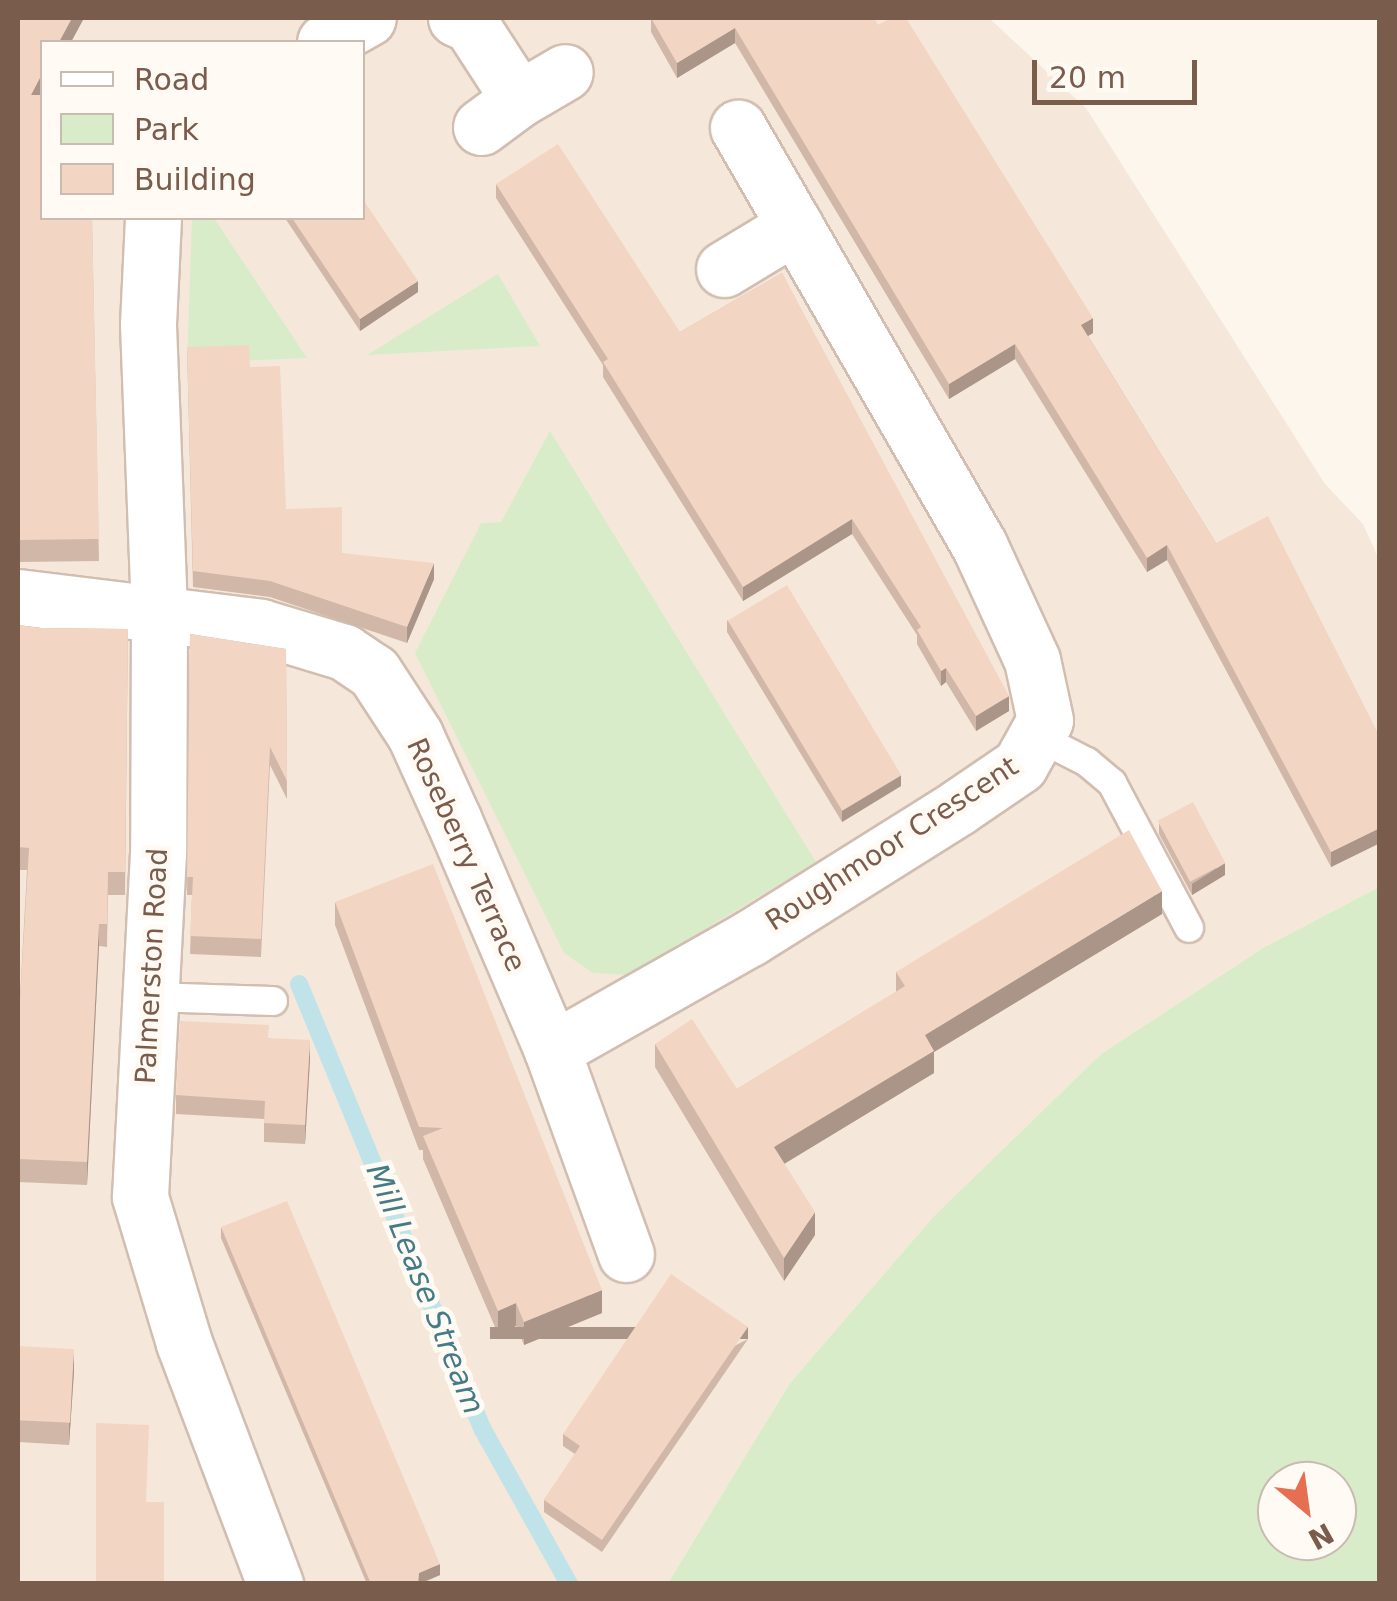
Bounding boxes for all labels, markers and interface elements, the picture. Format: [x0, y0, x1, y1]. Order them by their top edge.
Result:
legend [40, 40, 365, 220]
scale bar [1037, 40, 1202, 102]
text: 20 m [1049, 60, 1126, 95]
text: Road [134, 62, 209, 97]
text: Park [134, 112, 199, 147]
text: Building [134, 162, 256, 197]
street label: Roseberry Terrace [399, 733, 533, 977]
street label: Roughmoor Crescent [760, 750, 1024, 938]
street label: Palmerston Road [129, 847, 175, 1085]
water label: Mill Lease Stream [358, 1159, 492, 1419]
north arrow [1257, 1461, 1357, 1561]
text: N [1303, 1516, 1339, 1556]

